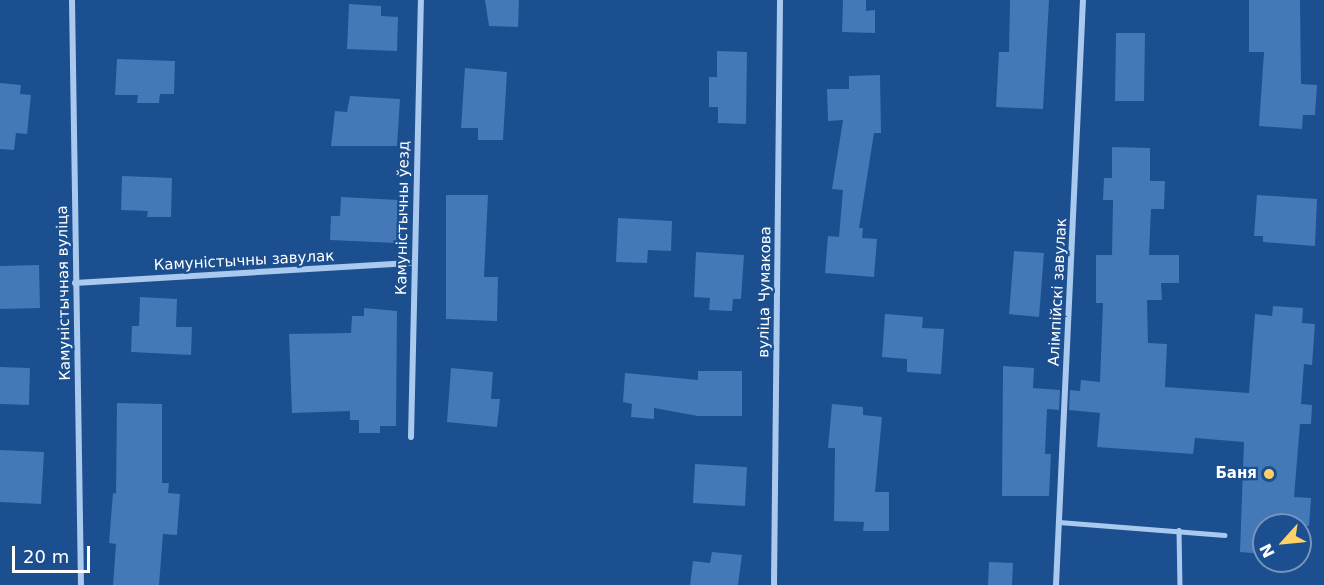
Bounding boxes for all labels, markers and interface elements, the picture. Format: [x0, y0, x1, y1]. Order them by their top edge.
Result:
street label: Камуністычны ўезд [393, 141, 413, 295]
street label: Камуністычная вуліца [53, 205, 75, 381]
street label: Алімпійскі завулак [1045, 218, 1071, 366]
street label: вуліца Чумакова [755, 226, 775, 358]
street label: Камуністычны завулак [153, 247, 335, 275]
place label: Баня [1215, 465, 1257, 483]
marker: Баня [1262, 467, 1276, 481]
north arrow [1252, 513, 1312, 573]
scale bar [15, 534, 93, 572]
text: N [1256, 540, 1279, 561]
text: 20 m [23, 546, 69, 567]

